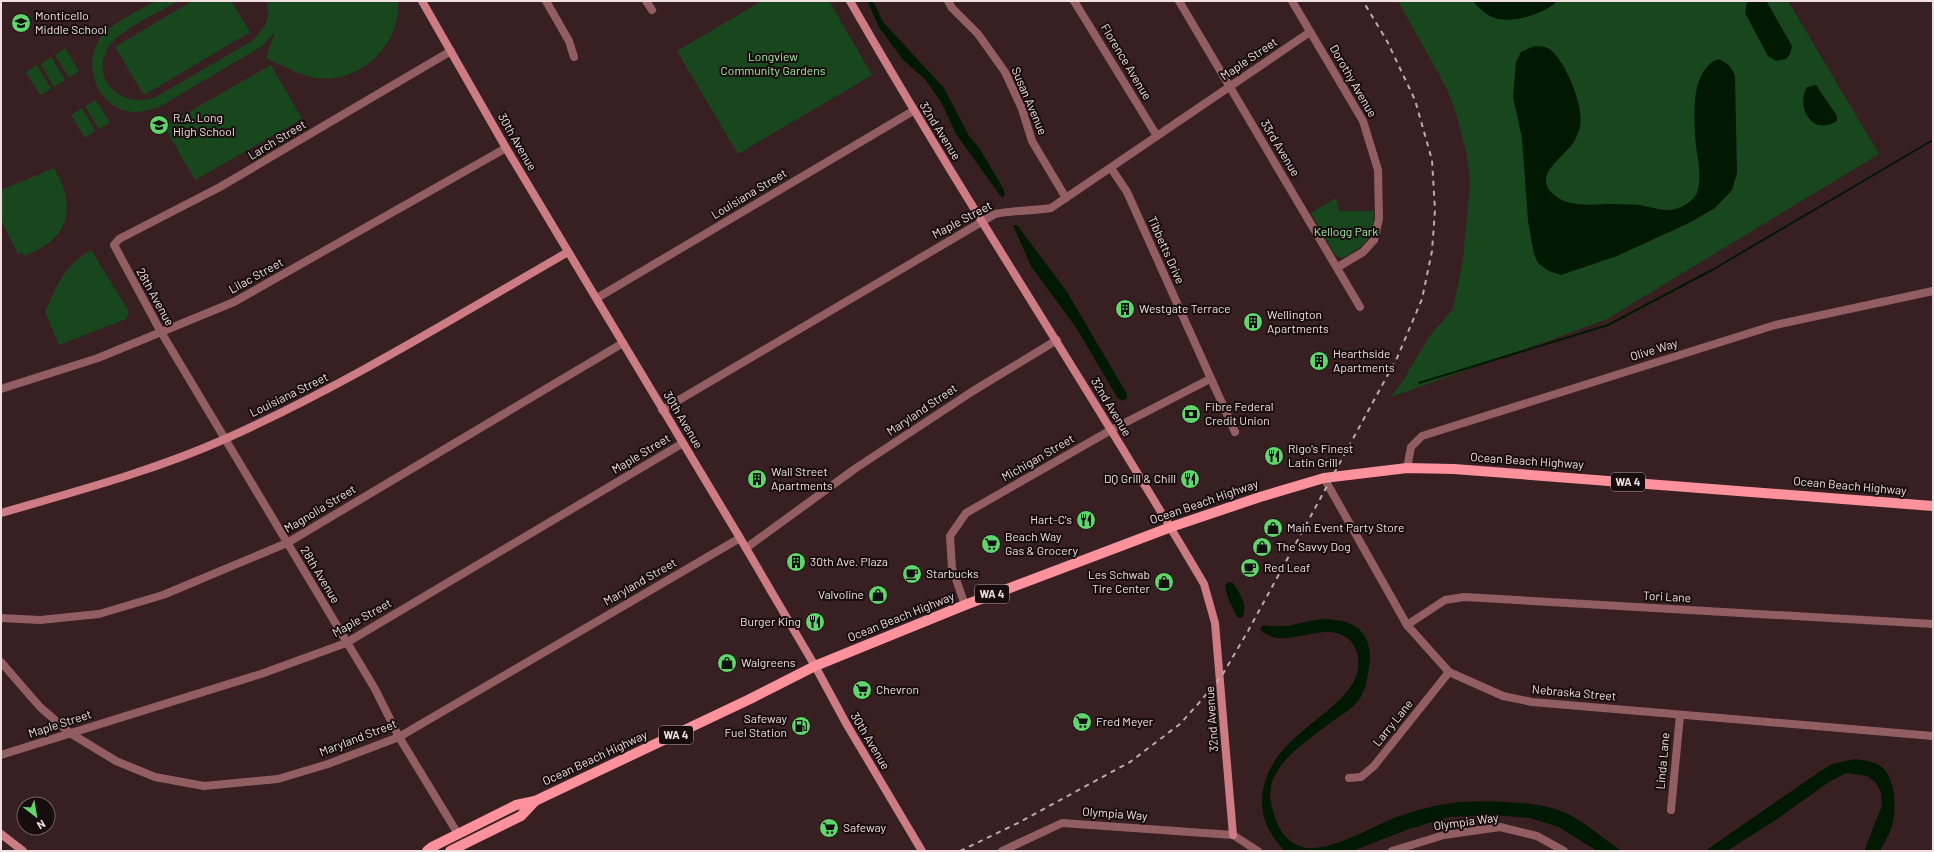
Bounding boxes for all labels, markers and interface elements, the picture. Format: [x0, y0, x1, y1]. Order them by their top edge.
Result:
place label: Monticello Middle School [35, 8, 107, 36]
school or university icon: Monticello Middle School [10, 12, 32, 34]
street label: Florence Avenue [1099, 21, 1155, 102]
street label: Maple Street [1217, 34, 1280, 82]
street label: Dorothy Avenue [1327, 42, 1380, 119]
park label: Longview Community Gardens [721, 49, 826, 77]
street label: Susan Avenue [1009, 65, 1051, 137]
street label: 32nd Avenue [917, 99, 964, 162]
place label: R.A. Long High School [173, 110, 235, 138]
street label: 30th Avenue [496, 110, 540, 173]
school or university icon: R.A. Long High School [148, 114, 170, 136]
street label: Larch Street [245, 116, 308, 162]
street label: 33rd Avenue [1258, 117, 1303, 178]
street label: Louisiana Street [708, 165, 789, 221]
street label: Maple Street [929, 198, 994, 241]
street label: Tibbetts Drive [1146, 214, 1188, 286]
park label: Kellogg Park [1314, 224, 1378, 238]
street label: Lilac Street [226, 254, 285, 296]
street label: 28th Avenue [134, 265, 178, 328]
building icon: Westgate Terrace [1114, 298, 1136, 320]
place label: Westgate Terrace [1139, 301, 1231, 315]
place label: Wellington Apartments [1267, 307, 1329, 335]
building icon: Wellington Apartments [1242, 311, 1264, 333]
street label: Olive Way [1628, 335, 1680, 363]
place label: Hearthside Apartments [1333, 346, 1395, 374]
building icon: Hearthside Apartments [1308, 350, 1330, 372]
street label: Louisiana Street [247, 369, 330, 419]
street label: 32nd Avenue [1089, 375, 1135, 438]
street label: Maryland Street [884, 380, 959, 438]
street label: 30th Avenue [661, 388, 706, 451]
place label: Fibre Federal Credit Union [1205, 399, 1273, 427]
bank icon: Fibre Federal Credit Union [1180, 403, 1202, 425]
street label: Maple Street [609, 430, 672, 476]
street label: Michigan Street [999, 431, 1076, 484]
place label: Rigo's Finest Latin Grill [1288, 441, 1353, 469]
restaurant icon: Rigo's Finest Latin Grill [1263, 445, 1285, 467]
street label: Ocean Beach Highway [1470, 449, 1585, 471]
place label: Wall Street Apartments [771, 464, 833, 492]
building icon: Wall Street Apartments [746, 468, 768, 490]
restaurant icon: DQ Grill & Chill [1179, 468, 1201, 490]
place label: DQ Grill & Chill [1104, 471, 1176, 485]
road number: WA 4 [1611, 473, 1645, 491]
street label: Ocean Beach Highway [1793, 473, 1908, 497]
street label: Ocean Beach Highway [1148, 476, 1260, 526]
street label: Magnolia Street [281, 481, 358, 535]
restaurant icon: Hart-C's [1075, 509, 1097, 531]
place label: Hart-C's [1030, 512, 1072, 526]
shop icon: Main Event Party Store [1262, 517, 1284, 539]
place label: Main Event Party Store [1287, 520, 1405, 534]
place label: Beach Way Gas & Grocery [1005, 529, 1078, 557]
supermarket icon: Beach Way Gas & Grocery [980, 533, 1002, 555]
shop icon: The Savvy Dog [1251, 536, 1273, 558]
place label: The Savvy Dog [1276, 539, 1351, 553]
street label: 28th Avenue [298, 543, 343, 606]
building icon: 30th Ave. Plaza [785, 551, 807, 573]
place label: 30th Ave. Plaza [810, 554, 888, 568]
street label: Maryland Street [601, 555, 678, 608]
cafe icon: Red Leaf [1239, 557, 1261, 579]
place label: Red Leaf [1264, 560, 1310, 574]
cafe icon: Starbucks [901, 563, 923, 585]
place label: Starbucks [926, 566, 979, 580]
place label: Les Schwab Tire Center [1088, 567, 1151, 595]
shop icon: Les Schwab Tire Center [1153, 571, 1175, 593]
shop icon: Valvoline [867, 584, 889, 606]
road number: WA 4 [975, 585, 1009, 603]
place label: Valvoline [818, 587, 864, 601]
street label: Ocean Beach Highway [845, 588, 956, 644]
street label: Tori Lane [1643, 588, 1691, 604]
street label: Maple Street [329, 595, 394, 639]
restaurant icon: Burger King [804, 611, 826, 633]
place label: Burger King [740, 614, 801, 628]
shop icon: Walgreens [716, 652, 738, 674]
place label: Walgreens [741, 655, 796, 669]
supermarket icon: Chevron [851, 679, 873, 701]
street label: Nebraska Street [1531, 681, 1617, 703]
place label: Chevron [876, 682, 919, 696]
street label: 32nd Avenue [1202, 686, 1220, 753]
street label: Larry Lane [1369, 696, 1415, 748]
street label: Maple Street [26, 706, 93, 740]
street label: 30th Avenue [848, 709, 893, 772]
place label: Safeway Fuel Station [724, 711, 787, 739]
supermarket icon: Fred Meyer [1071, 711, 1093, 733]
place label: Fred Meyer [1096, 714, 1154, 728]
fuel station icon: Safeway Fuel Station [790, 715, 812, 737]
street label: Maryland Street [317, 716, 398, 758]
street label: Ocean Beach Highway [540, 726, 650, 788]
road number: WA 4 [659, 726, 693, 744]
street label: Linda Lane [1653, 732, 1671, 790]
north arrow [16, 796, 56, 836]
street label: Olympia Way [1082, 804, 1149, 822]
street label: Olympia Way [1432, 809, 1500, 832]
supermarket icon: Safeway [818, 817, 840, 839]
text: N [35, 818, 48, 832]
place label: Safeway [843, 820, 887, 834]

